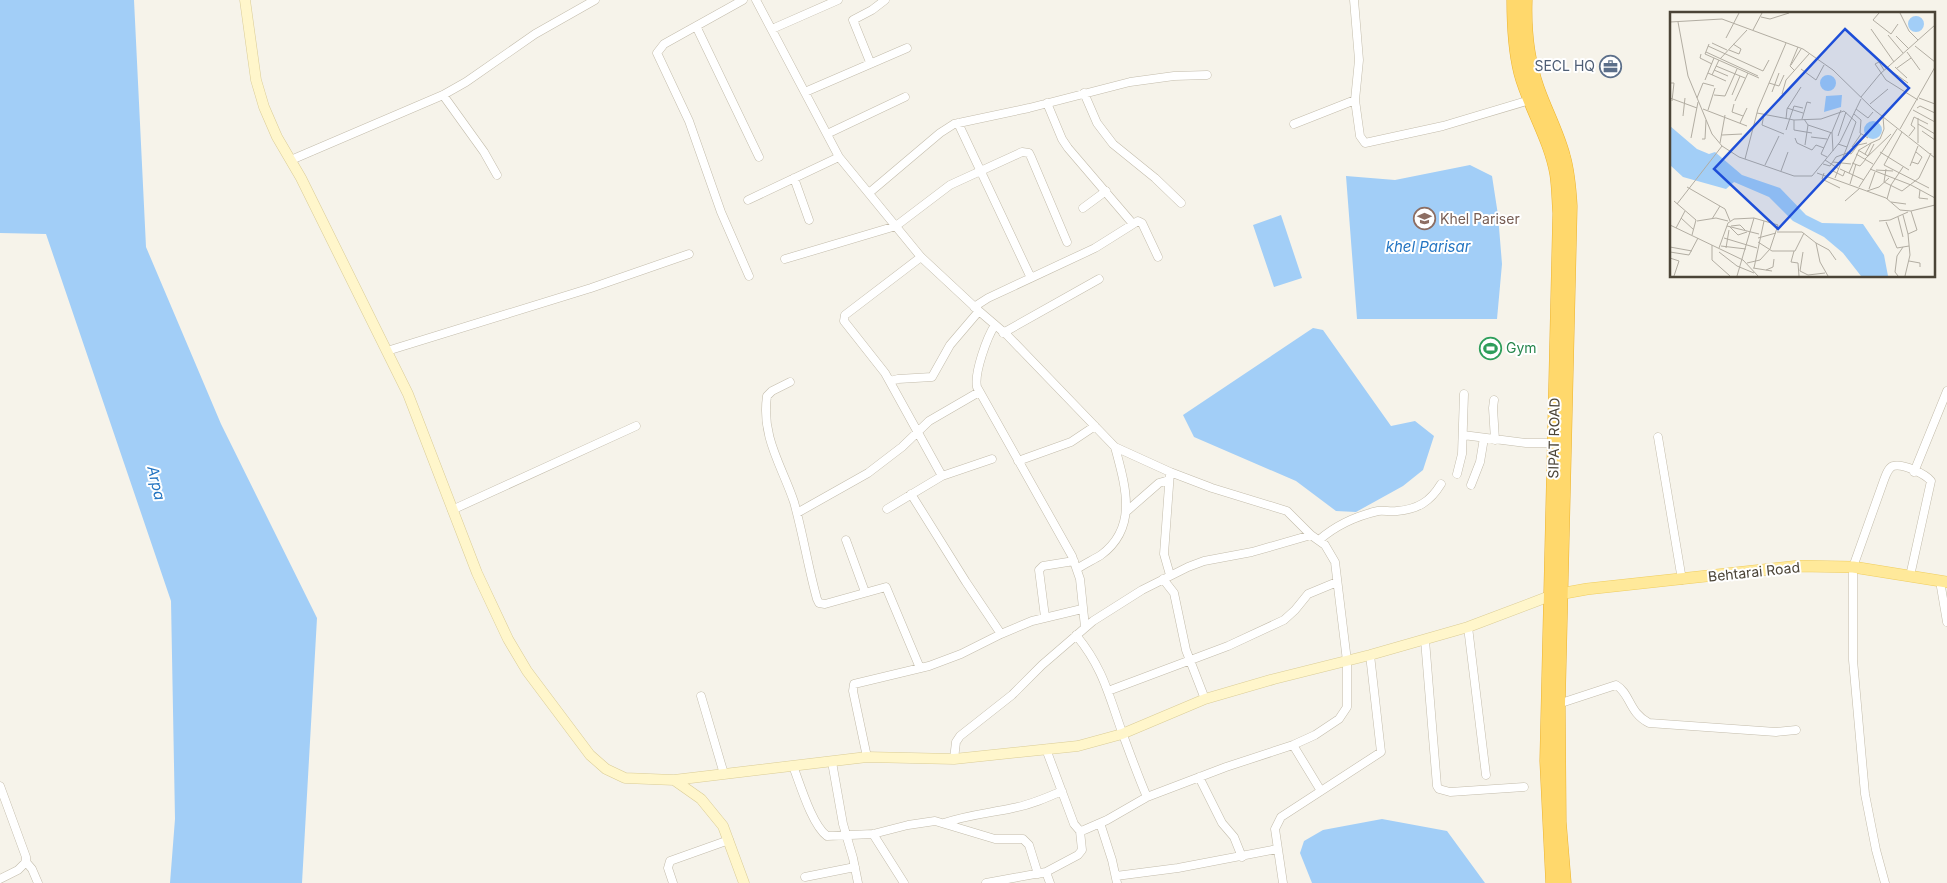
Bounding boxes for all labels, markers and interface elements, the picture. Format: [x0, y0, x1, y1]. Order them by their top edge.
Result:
inset map [1670, 12, 1934, 278]
office icon: SECL HQ [1599, 54, 1623, 78]
place label: SECL HQ [1534, 57, 1595, 74]
school or university icon: Khel Pariser [1412, 207, 1436, 231]
place label: Khel Pariser [1440, 210, 1520, 227]
water label: khel Parisar [1386, 237, 1471, 256]
sports icon: Gym [1478, 336, 1502, 360]
place label: Gym [1506, 339, 1537, 356]
street label: SIPAT ROAD [1544, 397, 1563, 479]
water label: Arpa [143, 463, 170, 502]
street label: Behtarai Road [1707, 558, 1801, 585]

